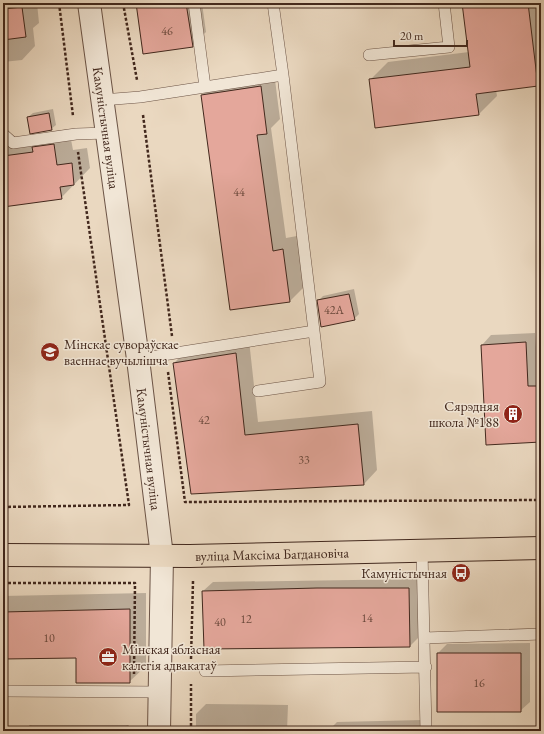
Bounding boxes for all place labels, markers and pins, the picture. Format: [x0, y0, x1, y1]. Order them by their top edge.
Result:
place label: Мінскае сувораўскае ваеннае вучылішча [64, 335, 179, 369]
school or university icon: Мінскае сувораўскае ваеннае вучылішча [39, 341, 61, 363]
place label: Сярэдняя школа №188 [429, 397, 499, 431]
building icon: Сярэдняя школа №188 [502, 403, 524, 425]
bus stop icon: Камуністычная [450, 562, 472, 584]
place label: Камуністычная [361, 564, 447, 582]
place label: Мінская абласная калегія адвакатаў [122, 640, 221, 674]
office icon: Мінская абласная калегія адвакатаў [97, 646, 119, 668]

